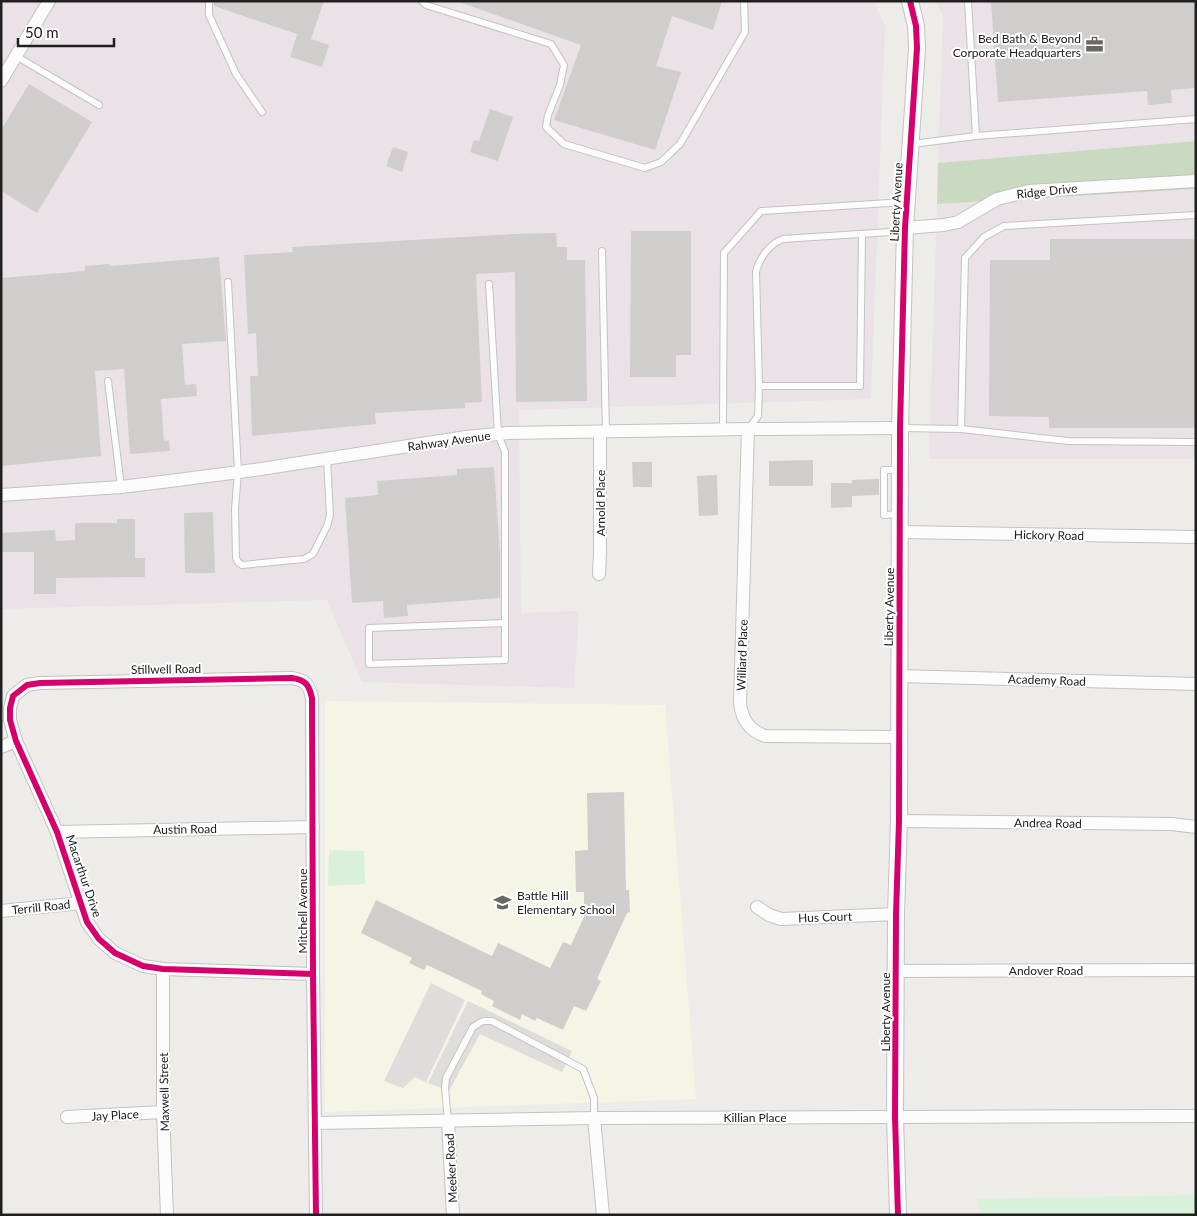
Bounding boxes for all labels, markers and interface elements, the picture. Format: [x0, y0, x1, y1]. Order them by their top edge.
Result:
scale bar [18, 15, 114, 47]
text: 50 m [25, 23, 59, 41]
place label: Bed Bath & Beyond Corporate Headquarters [953, 31, 1081, 60]
office icon: Bed Bath & Beyond Corporate Headquarters [1085, 35, 1105, 55]
street label: Liberty Avenue [886, 162, 906, 242]
street label: Ridge Drive [1016, 180, 1078, 202]
street label: Rahway Avenue [407, 428, 491, 454]
street label: Arnold Place [593, 470, 608, 536]
street label: Hickory Road [1014, 527, 1084, 543]
street label: Liberty Avenue [881, 567, 897, 647]
street label: Williard Place [733, 619, 751, 691]
street label: Stillwell Road [131, 661, 201, 677]
street label: Academy Road [1008, 671, 1086, 689]
street label: Andrea Road [1014, 815, 1082, 831]
street label: Austin Road [153, 821, 217, 837]
street label: Macarthur Drive [63, 833, 105, 919]
street label: Mitchell Avenue [295, 868, 310, 954]
place label: Battle Hill Elementary School [517, 888, 615, 917]
school or university icon: Battle Hill Elementary School [493, 892, 513, 912]
street label: Terrill Road [11, 896, 71, 918]
street label: Hus Court [798, 909, 853, 925]
street label: Andover Road [1009, 963, 1083, 978]
street label: Liberty Avenue [878, 972, 893, 1052]
street label: Maxwell Street [156, 1052, 172, 1132]
street label: Jay Place [91, 1106, 139, 1124]
street label: Killian Place [723, 1110, 787, 1125]
street label: Meeker Road [442, 1133, 460, 1203]

